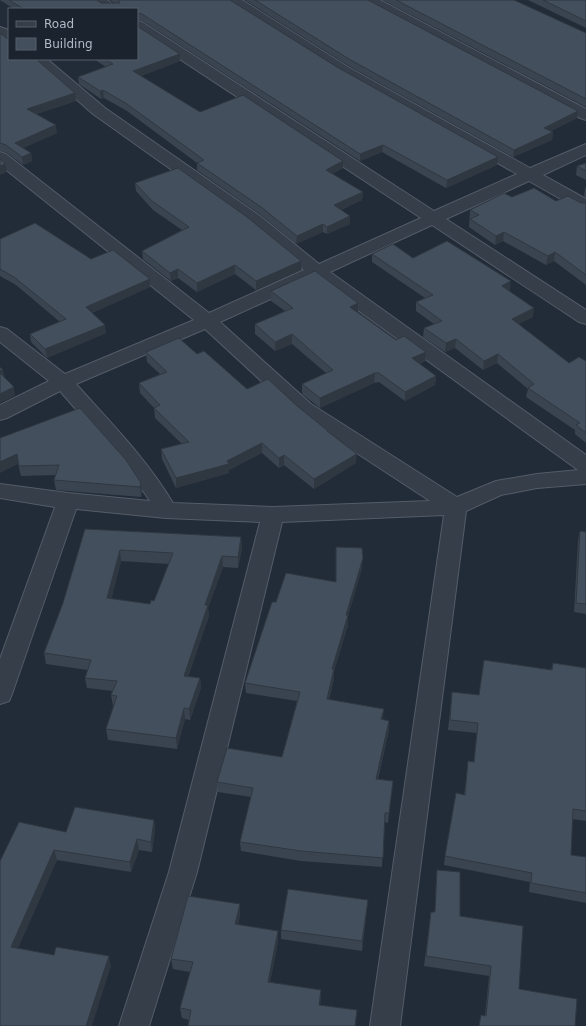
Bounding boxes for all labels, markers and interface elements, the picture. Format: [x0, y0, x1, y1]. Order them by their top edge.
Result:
legend [8, 8, 138, 60]
text: Road [44, 17, 74, 31]
text: Building [44, 37, 93, 51]

